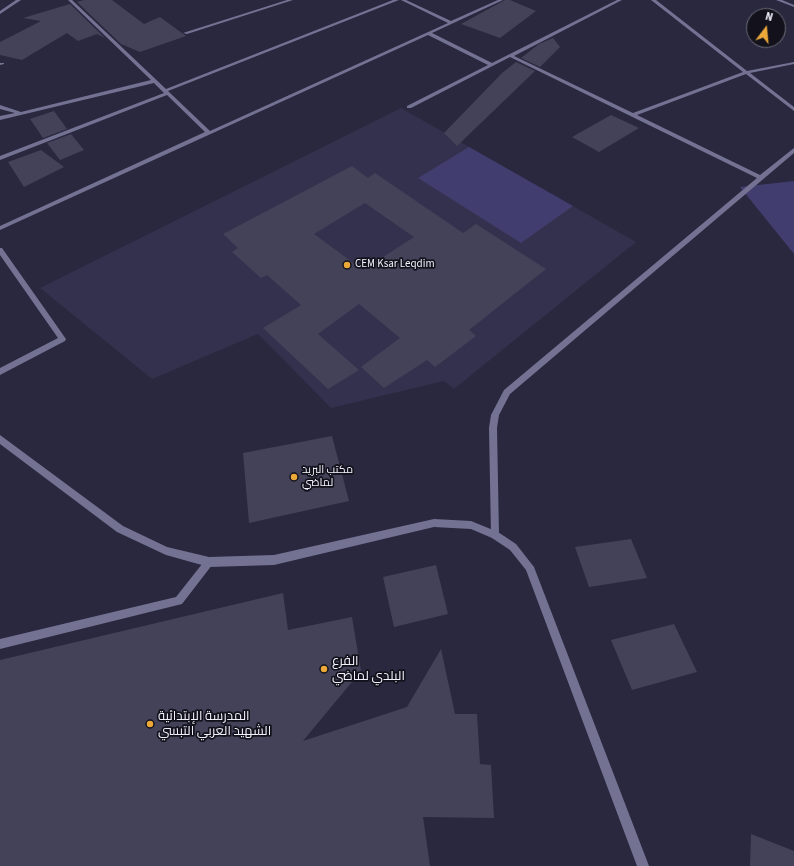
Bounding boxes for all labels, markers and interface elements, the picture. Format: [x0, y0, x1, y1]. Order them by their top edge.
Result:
north arrow [746, 8, 786, 48]
text: N [764, 9, 775, 25]
place label: CEM Ksar Leqdim [355, 258, 435, 272]
marker: CEM Ksar Leqdim [342, 260, 352, 270]
place label: مكتب البريد لماضي [302, 464, 353, 490]
marker: مكتب البريد لماضي [289, 472, 299, 482]
place label: الفرع البلدي لماضي [332, 654, 405, 685]
marker: الفرع البلدي لماضي [319, 664, 329, 674]
place label: المدرسة الإبتدائية الشهيد العربي التبسي [158, 709, 271, 740]
marker: المدرسة الإبتدائية الشهيد العربي التبسي [145, 719, 155, 729]

